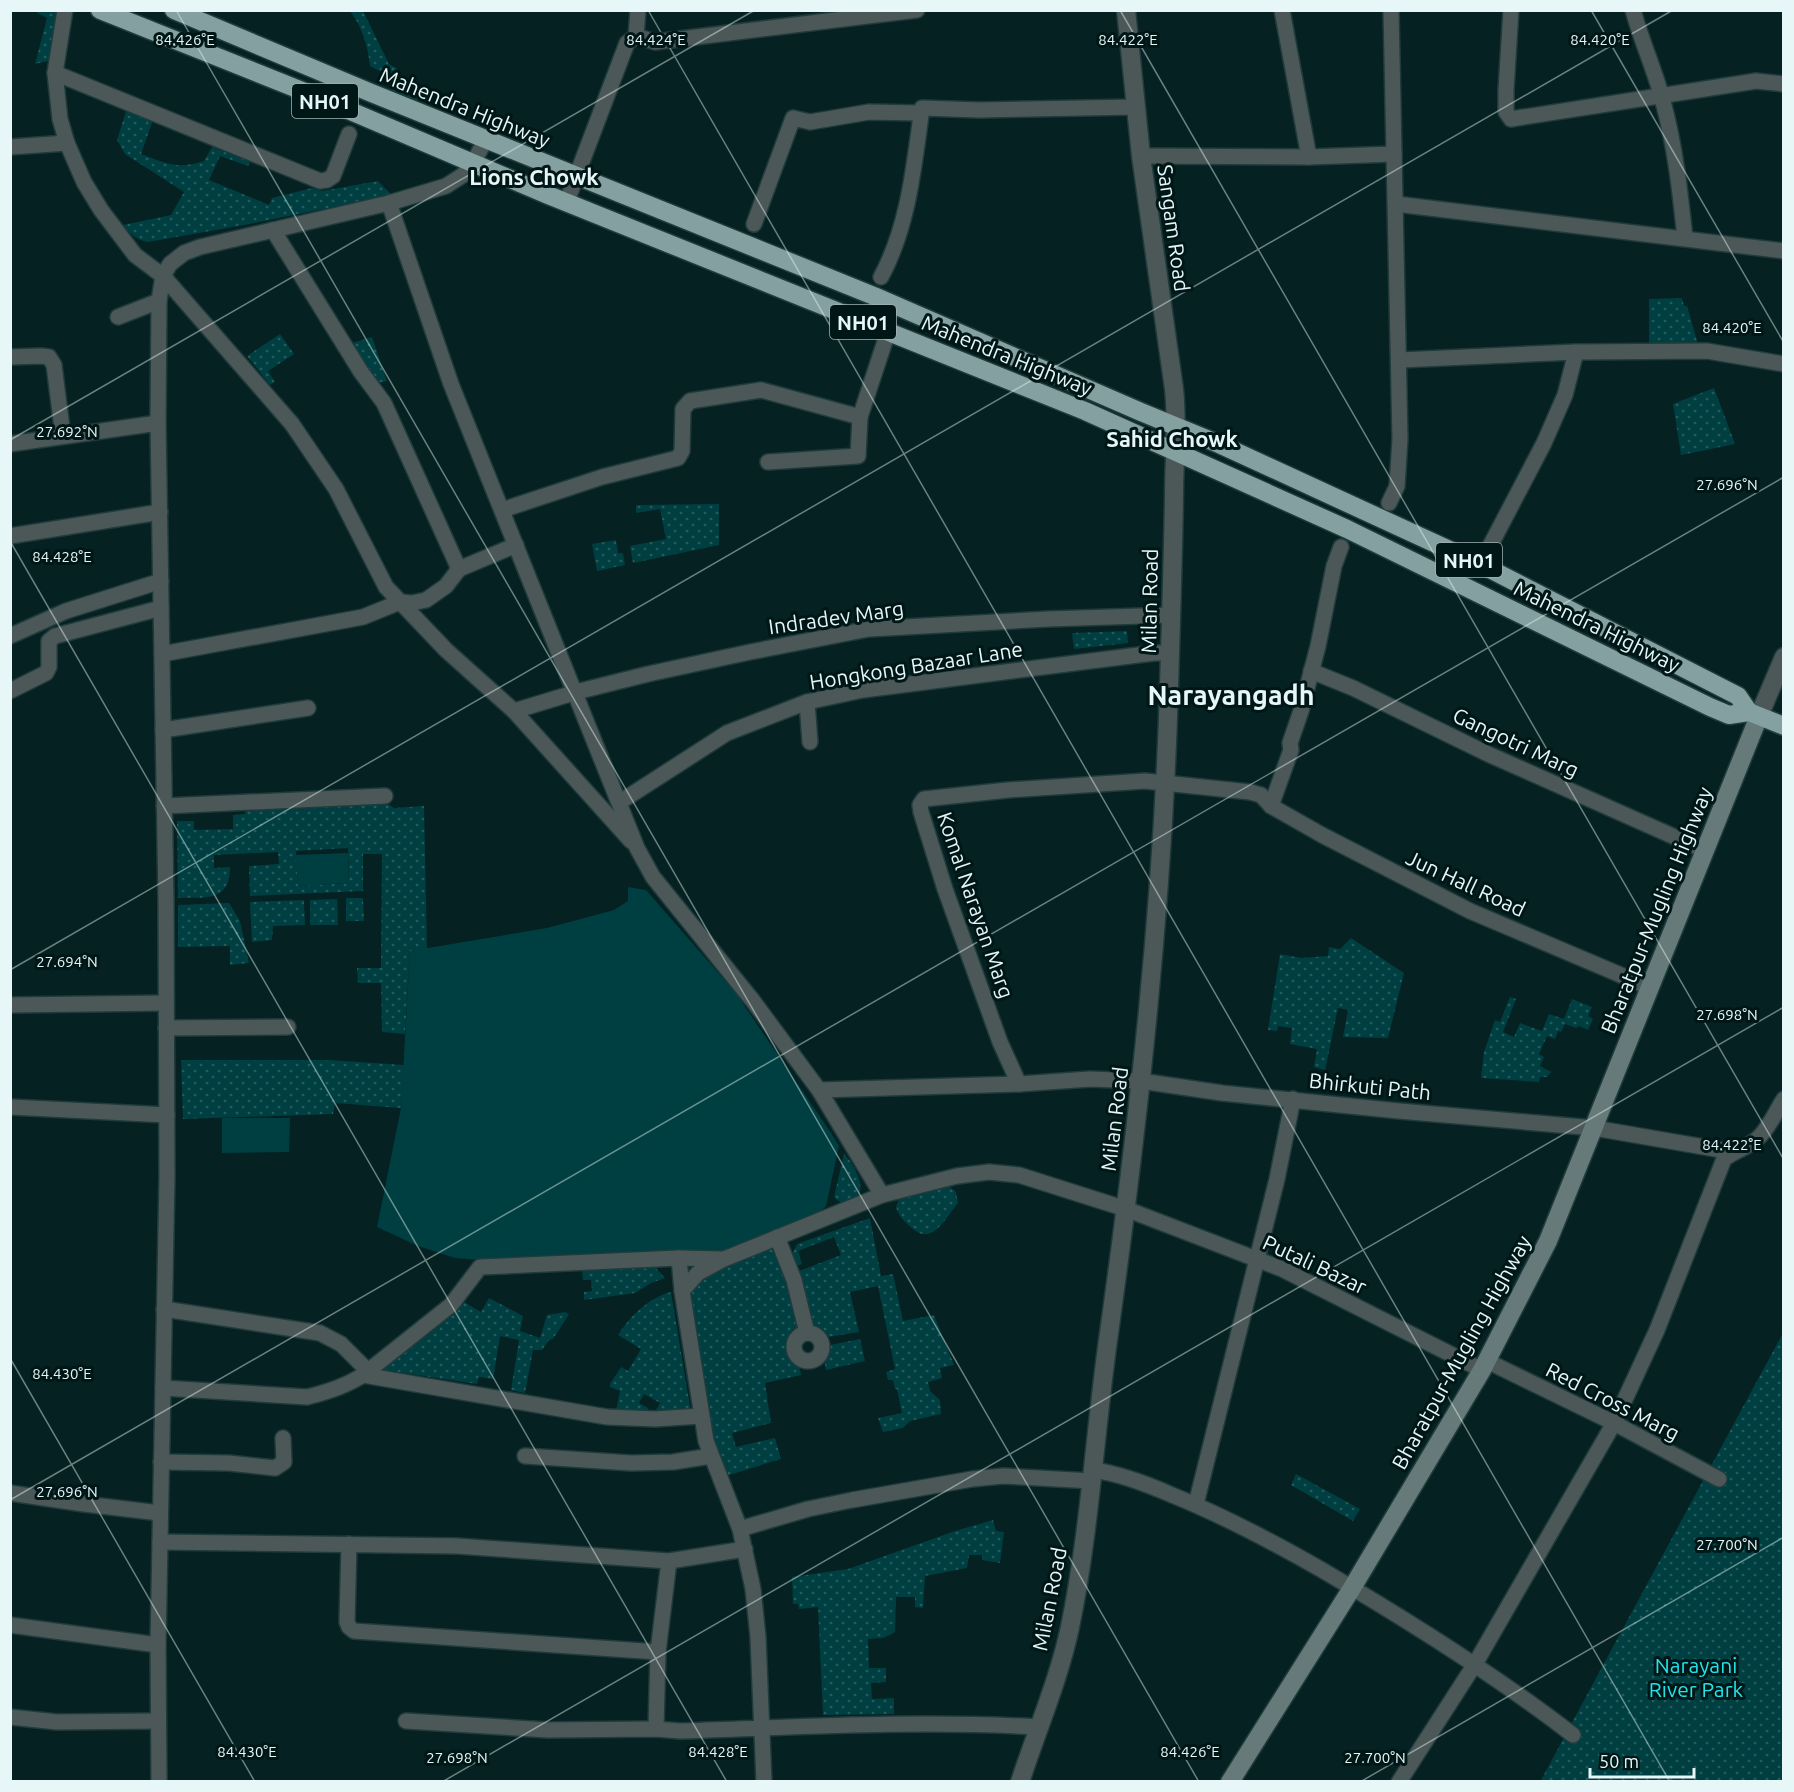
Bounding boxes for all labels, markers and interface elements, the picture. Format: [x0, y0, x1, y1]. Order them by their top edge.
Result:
text: 84.426°E [155, 31, 215, 48]
text: 84.424°E [626, 31, 686, 48]
text: 84.422°E [1098, 31, 1158, 48]
text: 84.420°E [1570, 31, 1630, 48]
street label: Mahendra Highway [376, 62, 554, 152]
road number: NH01 [292, 84, 358, 118]
street label: Sangam Road [1153, 163, 1195, 293]
district label: Lions Chowk [469, 164, 599, 189]
road number: NH01 [830, 305, 896, 339]
street label: Mahendra Highway [918, 310, 1096, 400]
text: 84.420°E [1702, 319, 1762, 336]
text: 27.692°N [36, 423, 98, 440]
district label: Sahid Chowk [1106, 426, 1238, 451]
text: 27.696°N [1696, 476, 1758, 493]
road number: NH01 [1436, 543, 1502, 577]
text: 84.428°E [32, 548, 92, 565]
street label: Milan Road [1136, 548, 1162, 654]
street label: Mahendra Highway [1510, 575, 1684, 677]
street label: Indradev Marg [767, 596, 905, 638]
street label: Hongkong Bazaar Lane [808, 636, 1024, 694]
district label: Narayangadh [1147, 680, 1315, 710]
street label: Gangotri Marg [1449, 702, 1583, 782]
street label: Bharatpur-Mugling Highway [1595, 783, 1717, 1037]
street label: Komal Narayan Marg [933, 809, 1019, 1001]
street label: Jun Hall Road [1403, 845, 1529, 921]
text: 27.694°N [36, 953, 98, 970]
text: 27.698°N [1696, 1006, 1758, 1023]
street label: Milan Road [1096, 1065, 1132, 1173]
street label: Bhirkuti Path [1308, 1068, 1432, 1104]
text: 84.422°E [1702, 1136, 1762, 1153]
street label: Putali Bazar [1259, 1230, 1371, 1298]
street label: Bharatpur-Mugling Highway [1387, 1231, 1535, 1473]
street label: Red Cross Marg [1542, 1357, 1684, 1445]
text: 84.430°E [32, 1365, 92, 1382]
text: 27.696°N [36, 1483, 98, 1500]
text: 27.700°N [1696, 1536, 1758, 1553]
street label: Milan Road [1027, 1545, 1071, 1653]
park label: Narayani River Park [1649, 1653, 1744, 1701]
scale bar [1590, 1741, 1694, 1779]
text: 84.430°E [217, 1743, 277, 1760]
text: 84.428°E [688, 1743, 748, 1760]
text: 84.426°E [1160, 1743, 1220, 1760]
text: 27.698°N [426, 1749, 488, 1766]
text: 27.700°N [1344, 1749, 1406, 1766]
text: 50 m [1599, 1751, 1639, 1771]

